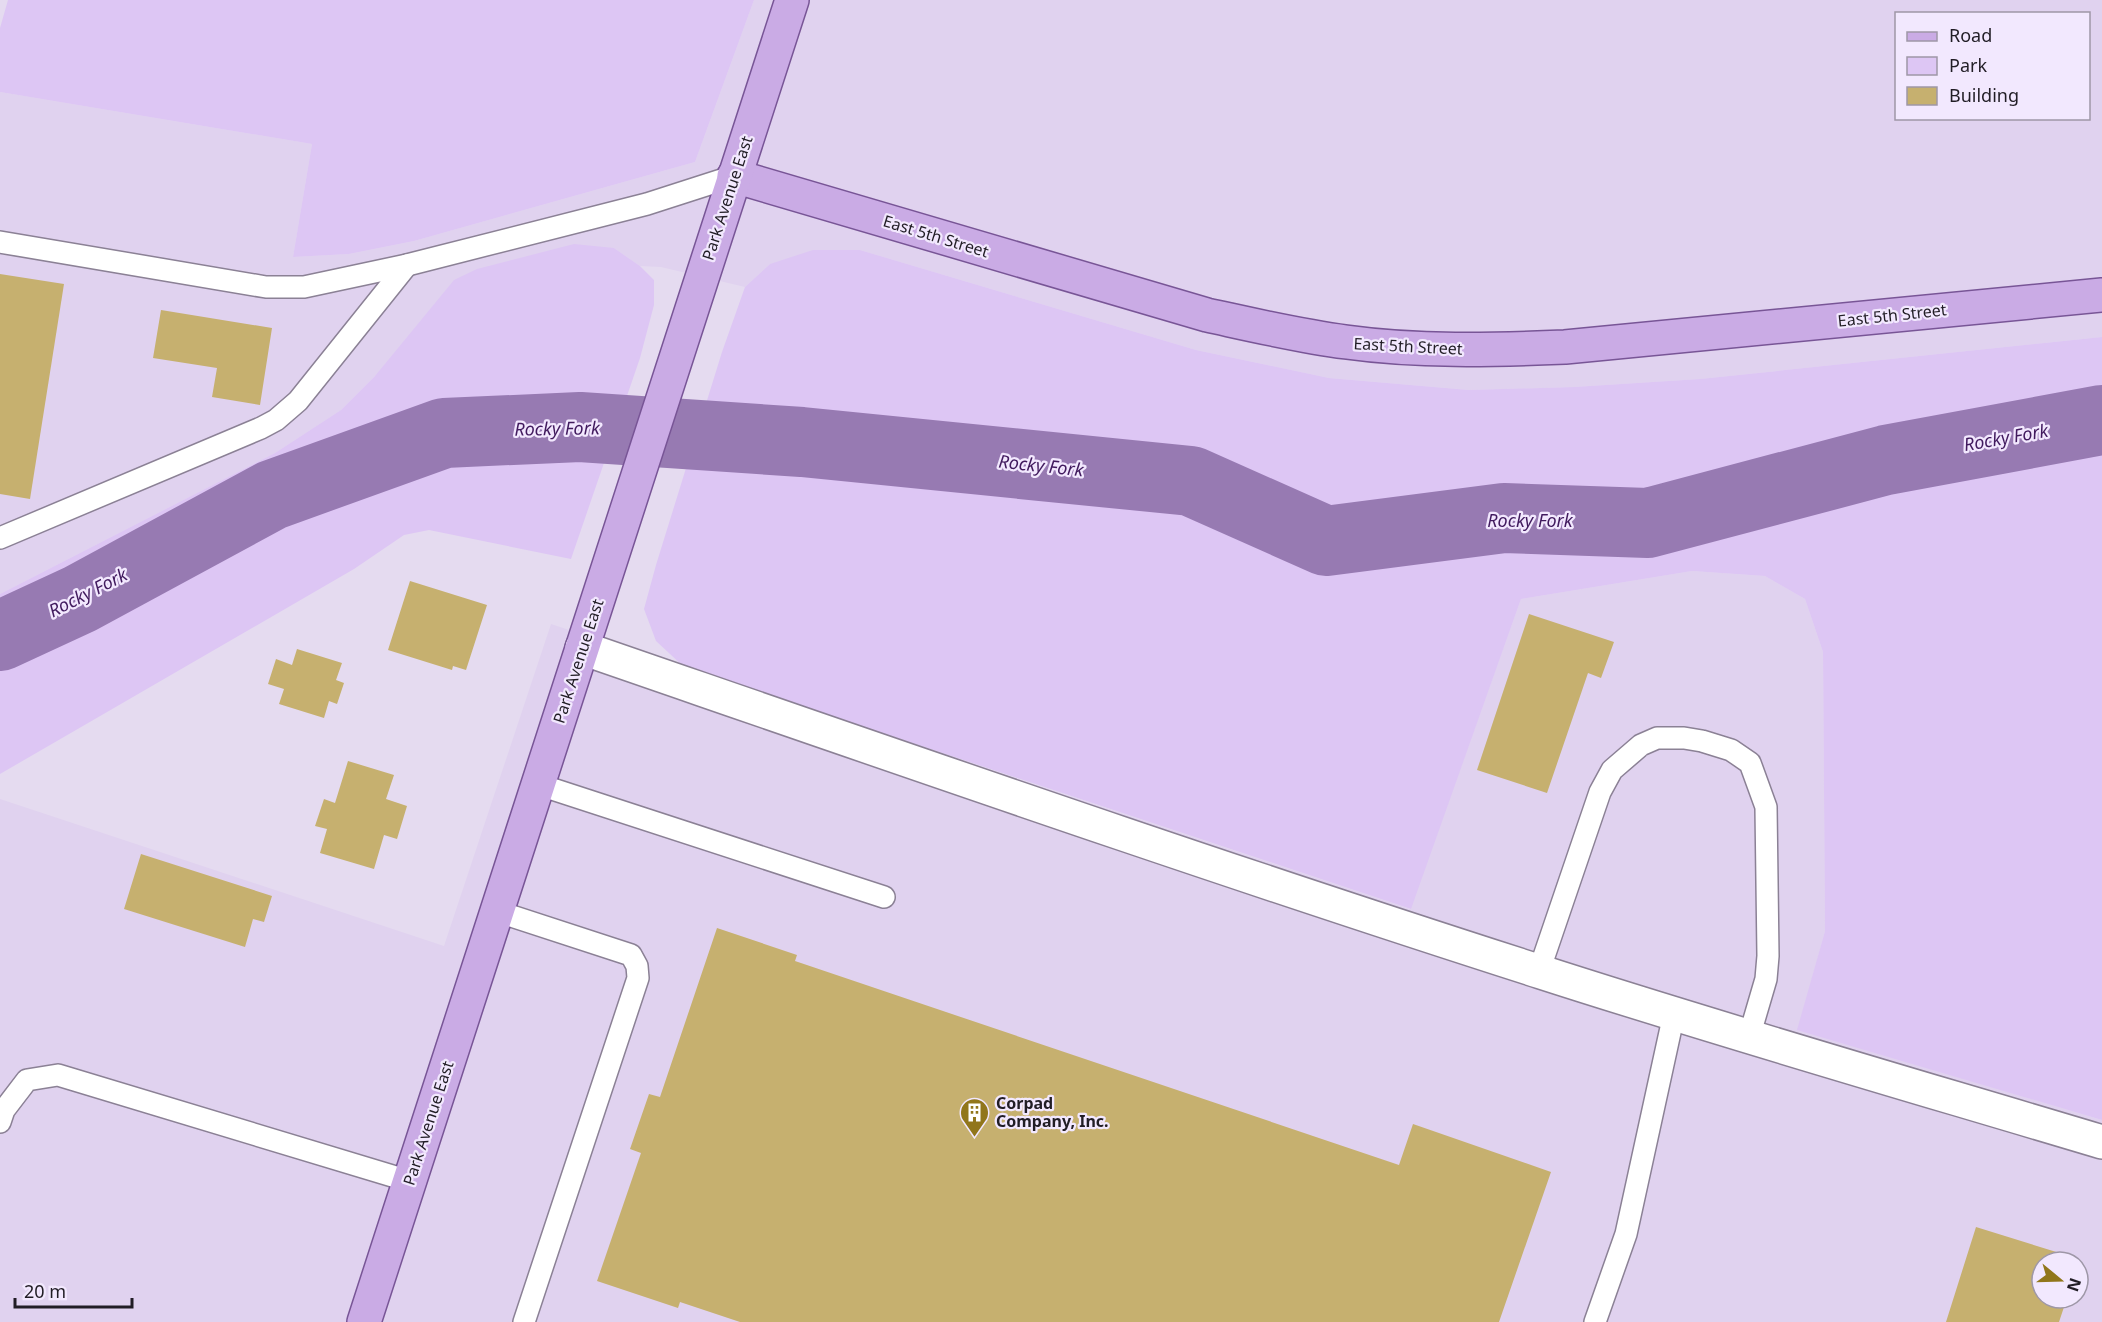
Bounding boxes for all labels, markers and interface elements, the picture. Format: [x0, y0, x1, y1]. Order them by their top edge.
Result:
legend [1895, 12, 2090, 120]
text: Road [1949, 23, 1992, 47]
text: Park [1949, 53, 1987, 77]
text: Building [1949, 83, 2019, 107]
street label: Park Avenue East [697, 133, 758, 263]
street label: East 5th Street [881, 210, 992, 263]
street label: East 5th Street [1837, 298, 1948, 332]
street label: East 5th Street [1353, 332, 1463, 360]
water label: Rocky Fork [514, 415, 601, 441]
water label: Rocky Fork [1962, 418, 2051, 456]
water label: Rocky Fork [997, 449, 1086, 482]
water label: Rocky Fork [1487, 508, 1574, 532]
water label: Rocky Fork [44, 562, 132, 622]
street label: Park Avenue East [548, 596, 609, 726]
street label: Park Avenue East [398, 1058, 459, 1188]
place label: Corpad Company, Inc. [996, 1092, 1109, 1132]
building icon: Corpad Company, Inc. [959, 1096, 991, 1138]
north arrow [2030, 1250, 2090, 1310]
scale bar [15, 1271, 132, 1309]
text: N [2062, 1275, 2087, 1295]
text: 20 m [24, 1279, 66, 1303]

